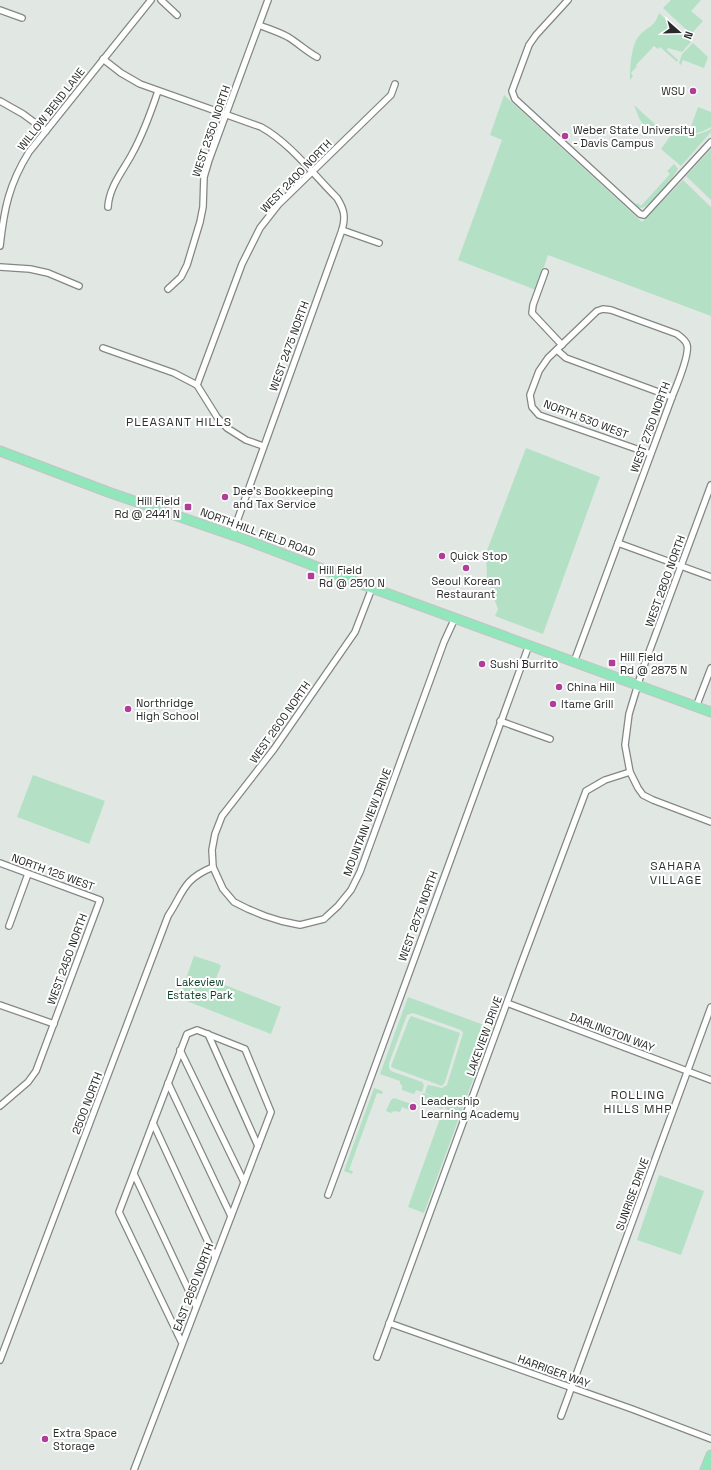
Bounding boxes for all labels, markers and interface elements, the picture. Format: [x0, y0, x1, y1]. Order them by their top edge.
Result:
north arrow [659, 12, 699, 52]
text: N [681, 30, 696, 41]
street label: WILLOW BEND LANE [14, 65, 88, 153]
street label: WEST 2350 NORTH [189, 83, 233, 179]
place label: WSU [661, 84, 685, 98]
marker: WSU [688, 86, 698, 96]
place label: Weber State University - Davis Campus [573, 123, 695, 150]
marker: Weber State University - Davis Campus [560, 131, 570, 141]
street label: WEST 2400 NORTH [257, 136, 335, 216]
street label: WEST 2475 NORTH [266, 299, 312, 393]
street label: WEST 2750 NORTH [627, 380, 673, 474]
street label: NORTH 530 WEST [542, 396, 631, 442]
district label: PLEASANT HILLS [126, 414, 232, 430]
place label: Dee's Bookkeeping and Tax Service [233, 484, 333, 511]
marker: Dee's Bookkeeping and Tax Service [220, 492, 230, 502]
place label: Hill Field Rd @ 2441 N [115, 494, 180, 521]
marker: Hill Field Rd @ 2441 N [183, 502, 193, 512]
street label: NORTH HILL FIELD ROAD [198, 505, 318, 559]
street label: WEST 2800 NORTH [642, 533, 688, 629]
place label: Quick Stop [450, 549, 508, 563]
marker: Quick Stop [437, 551, 447, 561]
place label: Hill Field Rd @ 2510 N [319, 563, 385, 590]
marker: Seoul Korean Restaurant [461, 563, 471, 573]
marker: Hill Field Rd @ 2510 N [306, 571, 316, 581]
place label: Seoul Korean Restaurant [431, 574, 501, 601]
place label: Hill Field Rd @ 2875 N [620, 650, 687, 677]
place label: Sushi Burrito [490, 657, 558, 671]
marker: Hill Field Rd @ 2875 N [607, 658, 617, 668]
marker: Sushi Burrito [477, 659, 487, 669]
street label: WEST 2600 NORTH [247, 678, 313, 766]
place label: China Hill [567, 680, 615, 694]
marker: China Hill [554, 682, 564, 692]
place label: Northridge High School [136, 696, 199, 723]
place label: Itame Grill [561, 697, 613, 711]
marker: Itame Grill [548, 699, 558, 709]
marker: Northridge High School [123, 704, 133, 714]
street label: MOUNTAIN VIEW DRIVE [340, 766, 394, 878]
street label: NORTH 125 WEST [10, 850, 97, 894]
district label: SAHARA VILLAGE [650, 858, 702, 888]
street label: WEST 2675 NORTH [395, 869, 441, 963]
street label: WEST 2450 NORTH [44, 911, 90, 1007]
park label: Lakeview Estates Park [167, 975, 233, 1002]
street label: LAKEVIEW DRIVE [463, 994, 505, 1078]
street label: DARLINGTON WAY [568, 1009, 657, 1055]
street label: 2500 NORTH [69, 1070, 105, 1136]
district label: ROLLING HILLS MHP [604, 1087, 672, 1117]
place label: Leadership Learning Academy [421, 1094, 519, 1121]
marker: Leadership Learning Academy [408, 1102, 418, 1112]
street label: SUNRISE DRIVE [612, 1156, 652, 1232]
street label: EAST 2650 NORTH [170, 1241, 216, 1333]
street label: HARRIGER WAY [516, 1351, 592, 1391]
place label: Extra Space Storage [53, 1426, 117, 1453]
marker: Extra Space Storage [40, 1434, 50, 1444]

